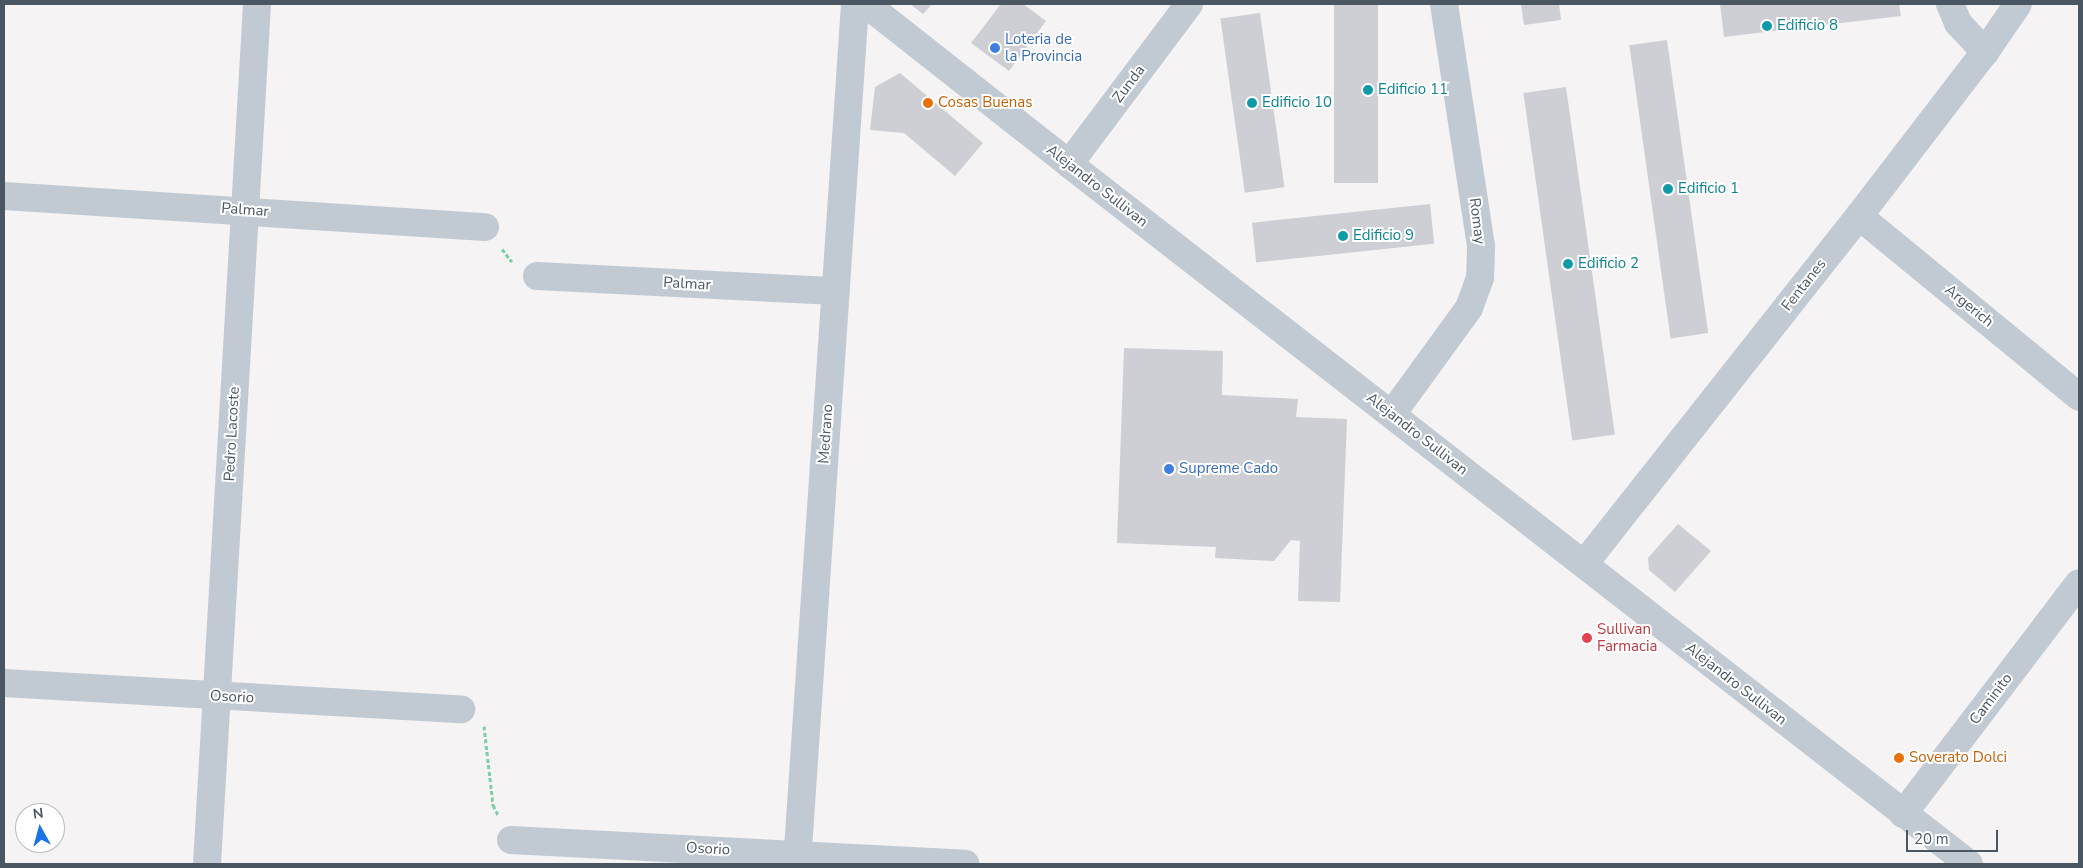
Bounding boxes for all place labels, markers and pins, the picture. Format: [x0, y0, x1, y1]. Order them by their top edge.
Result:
place label: Edificio 8 [1777, 17, 1838, 35]
marker: Edificio 8 [1761, 20, 1773, 32]
place label: Loteria de la Provincia [1005, 30, 1082, 65]
marker: Loteria de la Provincia [989, 42, 1001, 54]
place label: Edificio 11 [1378, 81, 1448, 99]
marker: Edificio 11 [1362, 84, 1374, 96]
place label: Cosas Buenas [938, 94, 1032, 112]
place label: Edificio 10 [1262, 94, 1332, 112]
marker: Cosas Buenas [922, 97, 934, 109]
marker: Edificio 10 [1246, 97, 1258, 109]
place label: Edificio 1 [1678, 180, 1739, 198]
marker: Edificio 1 [1662, 183, 1674, 195]
place label: Edificio 9 [1353, 227, 1414, 245]
marker: Edificio 9 [1337, 230, 1349, 242]
place label: Edificio 2 [1578, 255, 1639, 273]
marker: Edificio 2 [1562, 258, 1574, 270]
place label: Supreme Cado [1179, 460, 1278, 478]
marker: Supreme Cado [1163, 463, 1175, 475]
place label: Sullivan Farmacia [1597, 620, 1657, 655]
marker: Sullivan Farmacia [1581, 632, 1593, 644]
place label: Soverato Dolci [1909, 749, 2007, 767]
marker: Soverato Dolci [1893, 752, 1905, 764]

